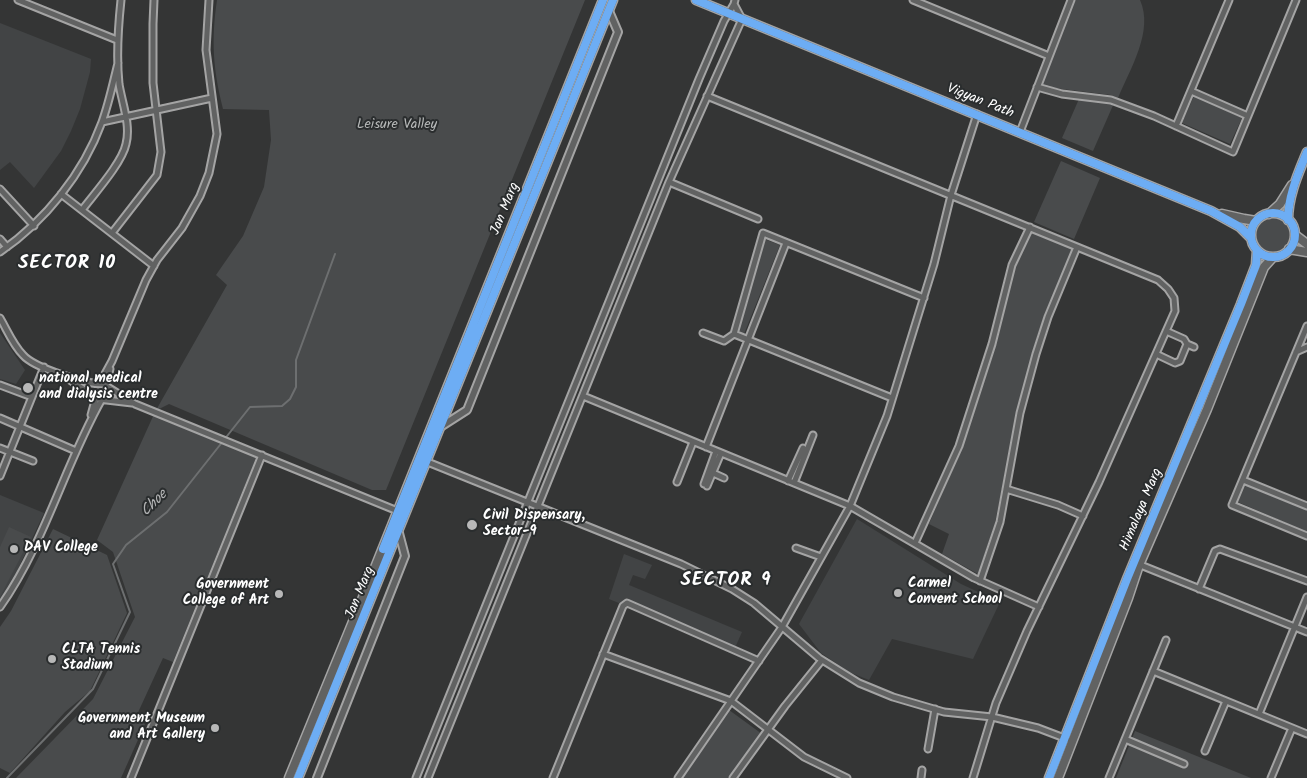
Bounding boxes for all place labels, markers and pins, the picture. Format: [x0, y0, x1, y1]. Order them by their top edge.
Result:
place label: national medical and dialysis centre [39, 372, 158, 404]
marker: national medical and dialysis centre [21, 381, 35, 395]
place label: Civil Dispensary, Sector-9 [483, 509, 585, 542]
marker: Civil Dispensary, Sector-9 [465, 518, 479, 532]
place label: DAV College [24, 541, 98, 557]
marker: DAV College [8, 543, 20, 555]
place label: Carmel Convent School [908, 577, 1002, 610]
place label: Government College of Art [183, 578, 269, 610]
marker: Carmel Convent School [892, 587, 904, 599]
marker: Government College of Art [273, 588, 285, 600]
place label: CLTA Tennis Stadium [62, 643, 140, 676]
marker: CLTA Tennis Stadium [46, 653, 58, 665]
place label: Government Museum and Art Gallery [78, 712, 205, 744]
marker: Government Museum and Art Gallery [209, 722, 221, 734]

